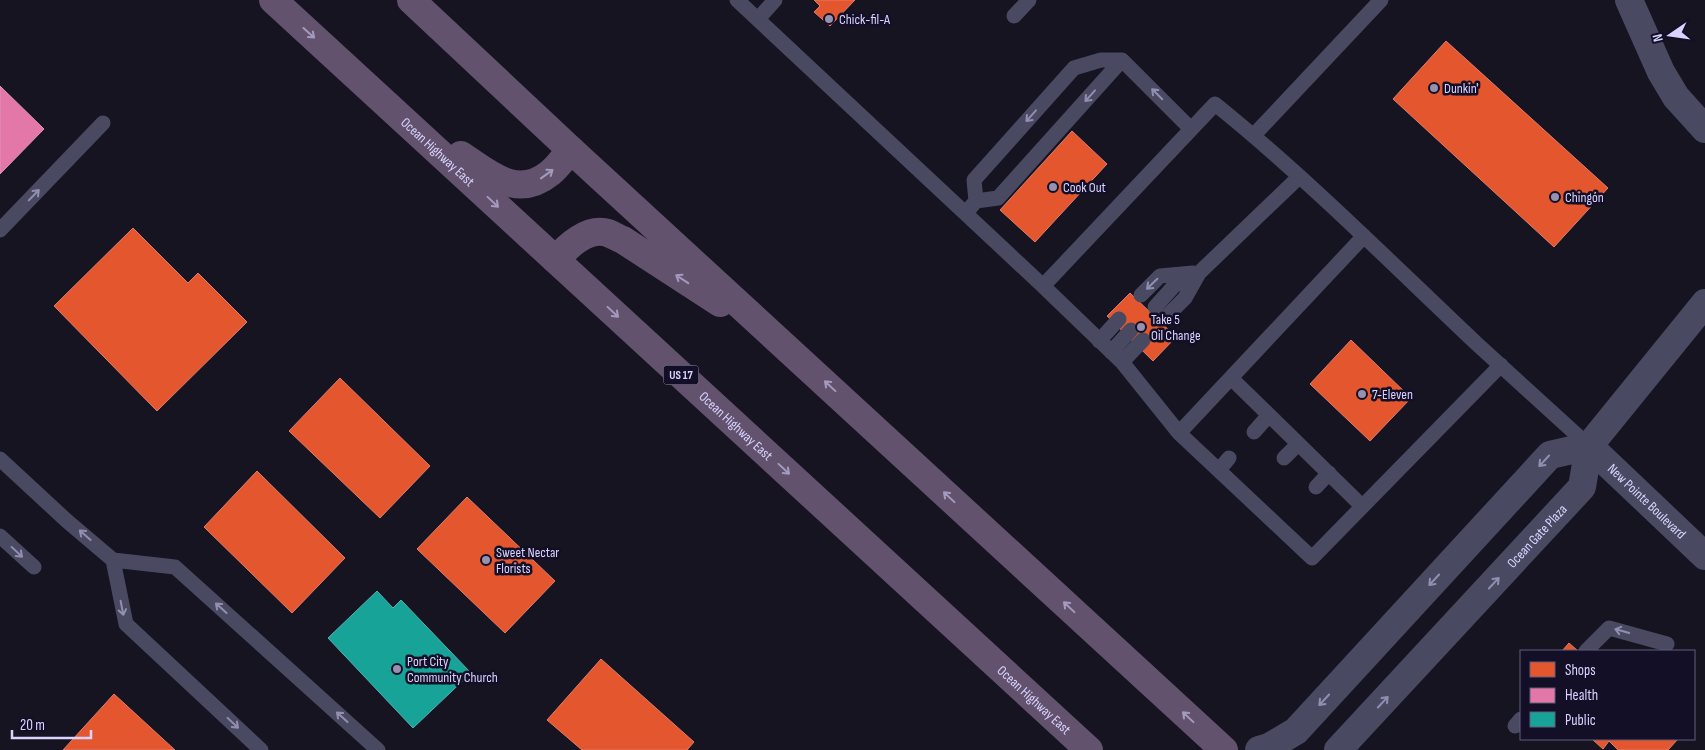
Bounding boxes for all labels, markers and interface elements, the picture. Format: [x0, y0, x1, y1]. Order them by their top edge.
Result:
north arrow [1645, 10, 1695, 60]
place label: Chick-fil-A [839, 11, 891, 28]
marker: Chick-fil-A [823, 13, 835, 25]
one-way arrow [302, 27, 315, 39]
text: N [1649, 32, 1667, 43]
place label: Dunkin' [1444, 80, 1478, 97]
marker: Dunkin' [1428, 82, 1440, 94]
one-way arrow [1151, 88, 1163, 101]
one-way arrow [1084, 89, 1096, 102]
one-way arrow [1025, 109, 1037, 122]
street label: Ocean Highway East [397, 114, 478, 190]
one-way arrow [540, 169, 554, 179]
place label: Cook Out [1063, 179, 1106, 196]
marker: Cook Out [1047, 181, 1059, 193]
one-way arrow [28, 189, 40, 201]
place label: Chingón [1565, 189, 1604, 206]
marker: Chingón [1549, 191, 1561, 203]
one-way arrow [487, 196, 499, 208]
one-way arrow [676, 273, 690, 283]
one-way arrow [1147, 278, 1159, 290]
one-way arrow [606, 306, 619, 318]
place label: Take 5 Oil Change [1151, 311, 1201, 344]
marker: Take 5 Oil Change [1135, 321, 1147, 333]
road number: US 17 [664, 366, 698, 384]
one-way arrow [823, 380, 836, 392]
place label: 7-Eleven [1372, 386, 1413, 403]
street label: Ocean Highway East [695, 388, 776, 464]
marker: 7-Eleven [1356, 388, 1368, 400]
one-way arrow [1538, 455, 1550, 467]
street label: New Pointe Boulevard [1604, 460, 1690, 543]
one-way arrow [777, 463, 790, 475]
one-way arrow [943, 491, 956, 503]
street label: Ocean Gate Plaza [1503, 501, 1571, 572]
one-way arrow [78, 529, 91, 541]
place label: Sweet Nectar Florists [496, 544, 559, 577]
one-way arrow [10, 546, 23, 557]
marker: Sweet Nectar Florists [480, 554, 492, 566]
one-way arrow [1428, 574, 1440, 587]
one-way arrow [1488, 576, 1500, 589]
one-way arrow [118, 599, 128, 615]
one-way arrow [1062, 601, 1075, 613]
one-way arrow [215, 603, 228, 614]
one-way arrow [1615, 626, 1631, 636]
legend [1520, 650, 1695, 740]
place label: Port City Community Church [407, 653, 498, 686]
text: Shops [1565, 661, 1596, 680]
street label: Ocean Highway East [994, 662, 1074, 738]
marker: Port City Community Church [391, 663, 403, 675]
text: Health [1565, 686, 1598, 705]
one-way arrow [1318, 694, 1330, 706]
one-way arrow [1377, 695, 1389, 708]
scale bar [12, 708, 91, 740]
one-way arrow [336, 711, 349, 723]
one-way arrow [1182, 711, 1195, 723]
text: Public [1565, 711, 1596, 730]
text: 20 m [20, 716, 45, 735]
one-way arrow [226, 717, 239, 729]

